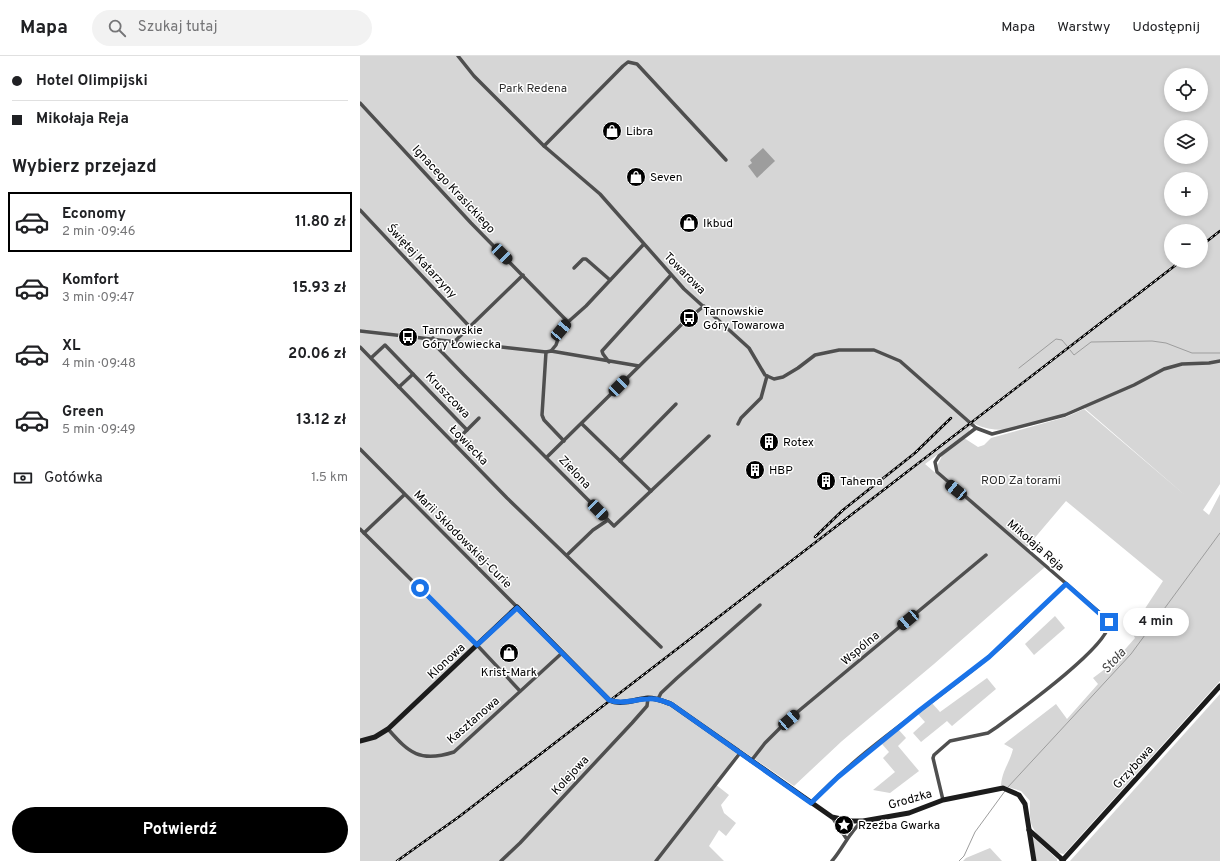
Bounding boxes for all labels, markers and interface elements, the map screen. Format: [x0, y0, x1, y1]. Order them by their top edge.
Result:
search box [92, 10, 372, 46]
text: Mapa [20, 16, 68, 40]
icon: search [106, 17, 128, 39]
text: Szukaj tutaj [138, 18, 217, 37]
text: Mapa [1001, 19, 1035, 36]
text: Warstwy [1057, 19, 1110, 36]
text: Udostępnij [1132, 19, 1200, 36]
map controls [1164, 68, 1208, 268]
button: locate [1164, 68, 1208, 112]
text: Hotel Olimpijski [36, 72, 148, 91]
park label: Park Redena [499, 81, 567, 97]
text: Mikołaja Reja [36, 110, 129, 129]
shop icon: Libra [601, 120, 623, 142]
button: layers [1164, 120, 1208, 164]
place label: Libra [626, 124, 653, 140]
street label: Ignacego Krasickiego [408, 142, 499, 238]
text: Wybierz przejazd [12, 156, 157, 179]
shop icon: Seven [625, 166, 647, 188]
place label: Seven [650, 170, 683, 186]
button: + [1164, 172, 1208, 216]
icon: car [14, 204, 50, 240]
text: Economy [62, 205, 126, 224]
shop icon: Ikbud [678, 212, 700, 234]
text: 11.80 zł [295, 213, 346, 232]
place label: Ikbud [703, 216, 733, 232]
street label: Świętej Katarzyny [383, 221, 460, 302]
text: 2 min · 09:46 [62, 224, 136, 240]
button: − [1164, 224, 1208, 268]
car [489, 241, 515, 267]
street label: Towarowa [660, 249, 709, 298]
icon: car [14, 270, 50, 306]
text: Komfort [62, 271, 119, 290]
text: 15.93 zł [293, 279, 346, 298]
text: 3 min · 09:47 [62, 290, 134, 306]
place label: Tarnowskie Góry Towarowa [703, 304, 785, 334]
bus stop icon: Tarnowskie Góry Towarowa [678, 307, 700, 329]
car [549, 317, 573, 343]
place label: Tarnowskie Góry Łowiecka [422, 323, 501, 353]
bus stop icon: Tarnowskie Góry Łowiecka [397, 326, 419, 348]
icon: car [14, 336, 50, 372]
text: XL [62, 337, 80, 356]
text: 20.06 zł [288, 345, 346, 364]
text: 4 min · 09:48 [62, 356, 136, 372]
street label: Kruszcowa [421, 369, 473, 422]
car [606, 373, 632, 399]
icon: car [14, 402, 50, 438]
text: Green [62, 403, 104, 422]
text: 13.12 zł [296, 411, 346, 430]
text: 5 min · 09:49 [62, 422, 136, 438]
street label: Łowiecka [445, 422, 491, 469]
building icon: Rotex [758, 431, 780, 453]
place label: Rotex [783, 435, 814, 451]
street label: Zielona [555, 453, 594, 493]
building icon: HBP [744, 459, 766, 481]
place label: HBP [769, 463, 793, 479]
icon: cash [12, 467, 34, 489]
text: Gotówka [44, 469, 103, 488]
text: 1.5 km [311, 470, 348, 486]
building icon: Tahema [815, 470, 837, 492]
park label: ROD Za torami [981, 473, 1061, 489]
place label: Tahema [840, 474, 883, 490]
car [943, 478, 969, 502]
street label: Marii Skłodowskiej-Curie [410, 487, 515, 592]
car [585, 497, 611, 523]
street label: Mikołaja Reja [1003, 516, 1067, 575]
route start [411, 579, 429, 597]
car [895, 608, 921, 632]
callout: 4 min [1123, 608, 1189, 636]
route end [1100, 613, 1118, 631]
text: 4 min [1139, 614, 1173, 630]
street label: Wspólna [838, 628, 883, 669]
street label: Klonowa [424, 640, 469, 683]
shop icon: Krist-Mark [498, 642, 520, 664]
water label: Stoła [1099, 645, 1130, 677]
place label: Krist-Mark [481, 665, 537, 681]
street label: Kasztanowa [444, 693, 503, 748]
car [776, 708, 802, 732]
street label: Grzybowa [1110, 742, 1158, 793]
street label: Kolejowa [548, 753, 593, 799]
street label: Grodzka [887, 786, 934, 814]
button: Potwierdź [12, 807, 348, 853]
place icon: Rzeźba Gwarka [833, 814, 855, 836]
place label: Rzeźba Gwarka [858, 818, 940, 834]

